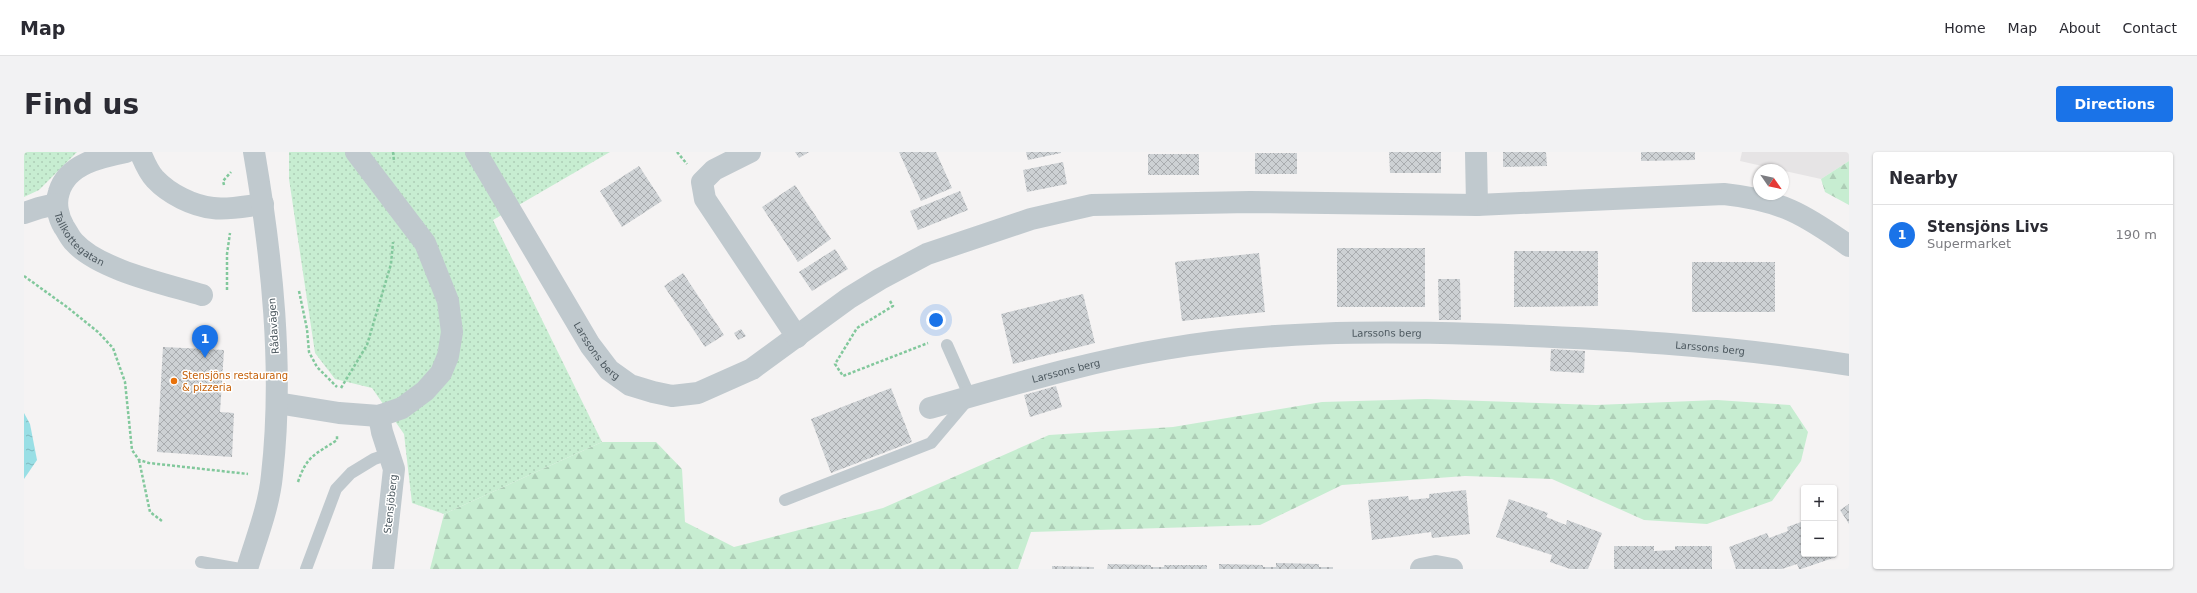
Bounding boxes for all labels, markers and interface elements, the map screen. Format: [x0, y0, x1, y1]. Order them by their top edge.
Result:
text: Map [20, 17, 65, 39]
text: Home [1944, 20, 1986, 36]
text: Map [2008, 20, 2037, 36]
text: About [2059, 20, 2101, 36]
text: Contact [2123, 20, 2177, 36]
button: Directions [2056, 86, 2173, 122]
text: Find us [24, 88, 139, 121]
north arrow [1753, 164, 1789, 200]
text: Nearby [1889, 168, 1958, 188]
street label: Tallkottegatan [52, 210, 106, 268]
text: Stensjöns Livs [1927, 218, 2048, 236]
text: 1 [1897, 227, 1907, 242]
text: 190 m [2115, 227, 2157, 242]
text: Supermarket [1927, 236, 2011, 251]
street label: Rådavägen [265, 298, 281, 354]
your location [926, 310, 946, 330]
street label: Larssons berg [572, 320, 622, 382]
pin: 1 [192, 325, 218, 358]
street label: Larssons berg [1352, 328, 1422, 339]
street label: Larssons berg [1675, 339, 1746, 357]
street label: Larssons berg [1031, 357, 1101, 385]
place label: Stensjöns restaurang & pizzeria [182, 370, 288, 393]
marker: Stensjöns restaurang & pizzeria [169, 376, 179, 386]
street label: Stensjöberg [382, 474, 399, 534]
map controls [1801, 485, 1837, 557]
button: + [1801, 485, 1837, 521]
button: − [1801, 521, 1837, 557]

